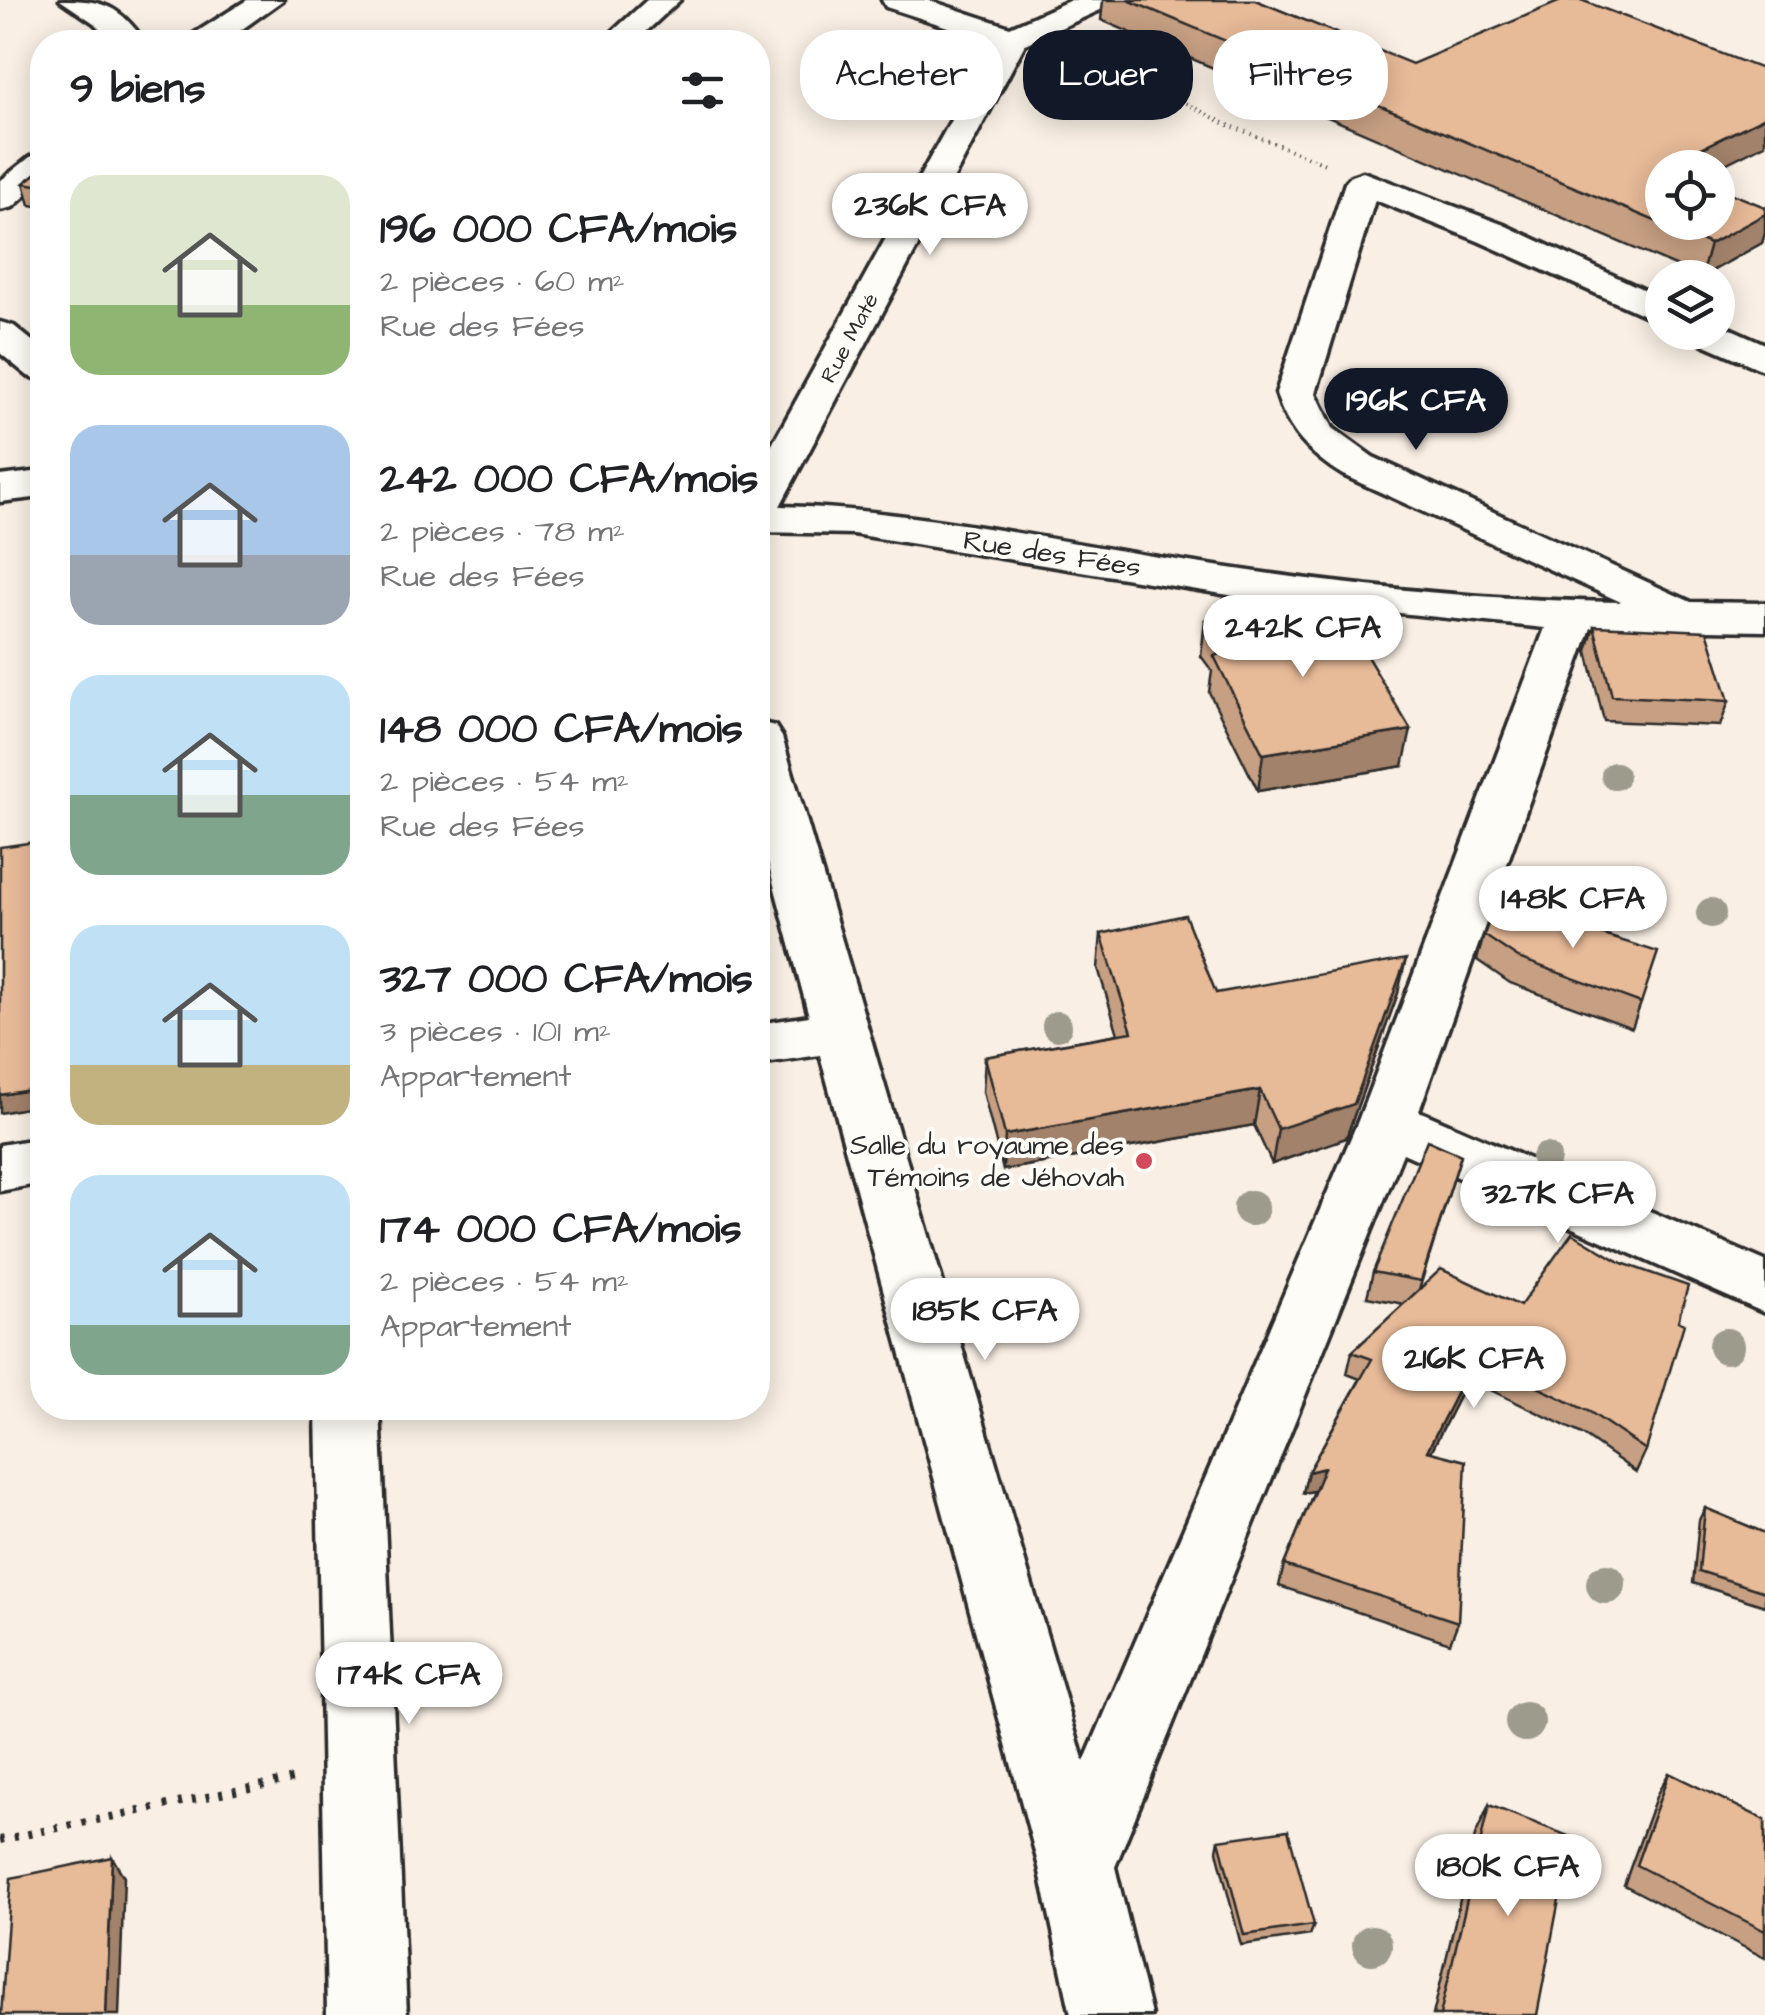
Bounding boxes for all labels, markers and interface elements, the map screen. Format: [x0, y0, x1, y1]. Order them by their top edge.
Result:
chip: Acheter [800, 30, 1003, 120]
chip: Louer [1023, 30, 1193, 120]
chip: Filtres [1213, 30, 1388, 120]
text: 9 biens [70, 61, 205, 119]
icon: filters [675, 63, 730, 118]
map controls [1645, 150, 1735, 350]
button: locate [1645, 150, 1735, 240]
pin: 236K CFA [827, 173, 1033, 258]
text: 236K CFA [854, 183, 1006, 228]
text: 196 000 CFA/mois [380, 201, 737, 259]
icon: home [150, 215, 270, 335]
text: 2 pièces · 60 m² [380, 259, 625, 304]
button: layers [1645, 260, 1735, 350]
street label: Rue Maté [813, 287, 887, 388]
text: Rue des Fées [380, 304, 585, 349]
pin: 196K CFA [1313, 368, 1519, 453]
text: 196K CFA [1346, 378, 1486, 423]
text: 242 000 CFA/mois [380, 451, 758, 509]
icon: home [150, 465, 270, 585]
text: 2 pièces · 78 m² [380, 509, 625, 554]
street label: Rue des Fées [961, 521, 1143, 587]
text: Rue des Fées [380, 554, 585, 599]
pin: 242K CFA [1200, 595, 1406, 680]
text: 242K CFA [1225, 605, 1381, 650]
text: 148 000 CFA/mois [380, 701, 743, 759]
icon: home [150, 715, 270, 835]
text: 2 pièces · 54 m² [380, 759, 629, 804]
text: Rue des Fées [380, 804, 585, 849]
pin: 148K CFA [1470, 866, 1676, 951]
text: 148K CFA [1501, 876, 1645, 921]
text: 327 000 CFA/mois [380, 951, 753, 1009]
icon: home [150, 965, 270, 1085]
text: 3 pièces · 101 m² [380, 1009, 611, 1054]
text: Appartement [380, 1054, 571, 1099]
place label: Salle du royaume des Témoins de Jéhovah [850, 1126, 1124, 1197]
marker: Salle du royaume des Témoins de Jéhovah [1133, 1150, 1155, 1172]
pin: 327K CFA [1455, 1161, 1661, 1246]
text: 327K CFA [1482, 1171, 1634, 1216]
text: 174 000 CFA/mois [380, 1201, 742, 1259]
icon: home [150, 1215, 270, 1335]
text: 2 pièces · 54 m² [380, 1259, 629, 1304]
pin: 185K CFA [882, 1278, 1088, 1363]
text: 185K CFA [913, 1288, 1058, 1333]
text: Appartement [380, 1304, 571, 1349]
pin: 216K CFA [1371, 1326, 1577, 1411]
text: 216K CFA [1404, 1336, 1544, 1381]
pin: 174K CFA [306, 1642, 512, 1727]
text: 174K CFA [337, 1652, 481, 1697]
pin: 180K CFA [1405, 1834, 1611, 1919]
text: 180K CFA [1437, 1844, 1579, 1889]

